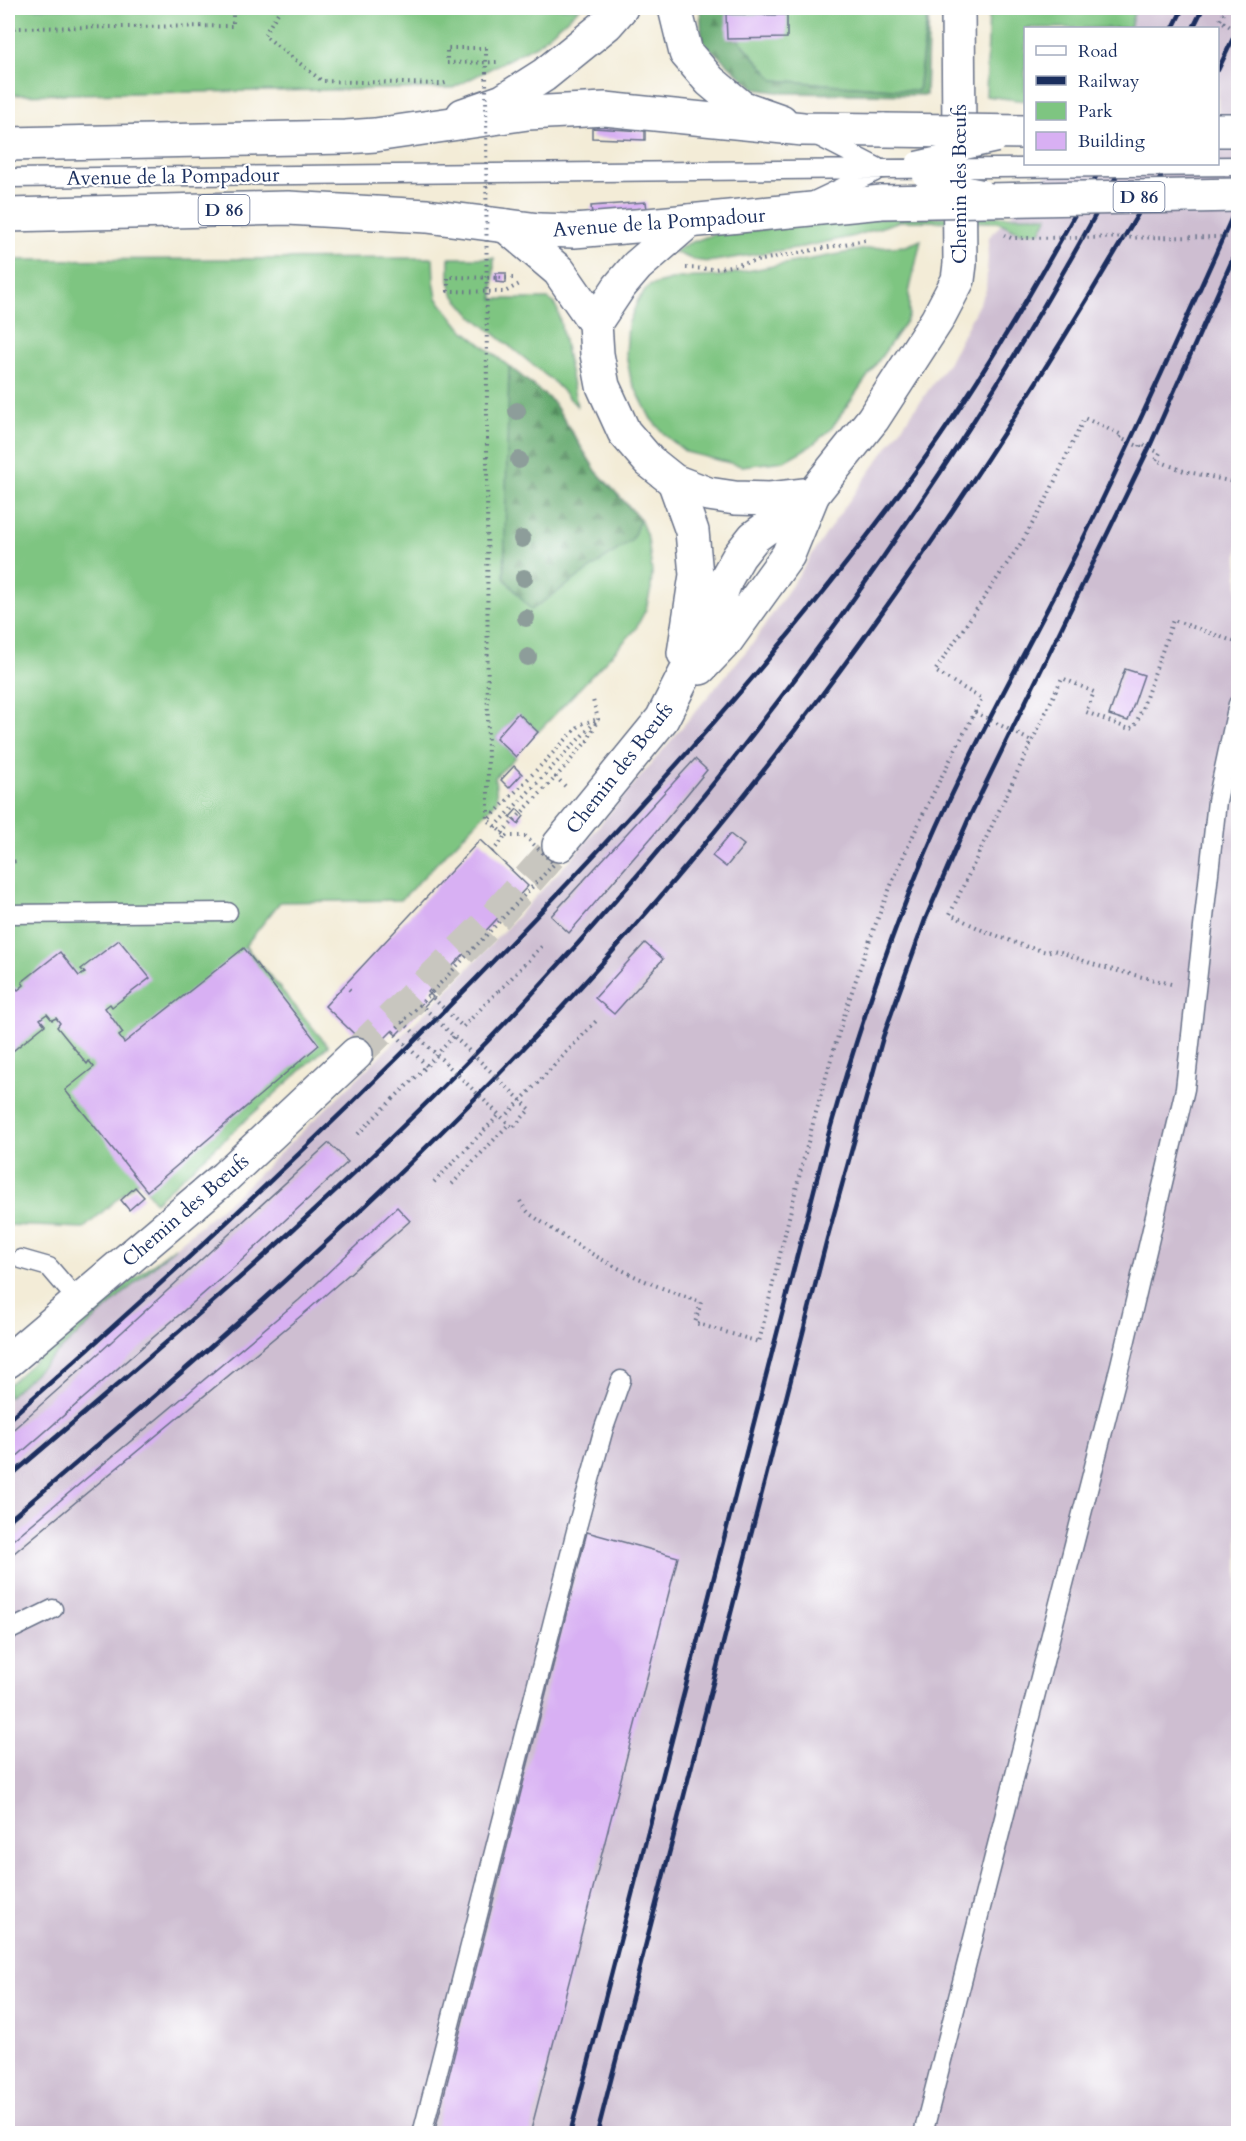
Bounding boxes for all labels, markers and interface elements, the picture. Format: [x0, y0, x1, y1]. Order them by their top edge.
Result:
legend [1024, 27, 1219, 165]
text: Road [1078, 39, 1118, 64]
text: Railway [1078, 69, 1140, 94]
text: Park [1078, 99, 1113, 124]
street label: Chemin des Bœufs [946, 104, 973, 264]
text: Building [1078, 129, 1146, 154]
street label: Avenue de la Pompadour [66, 161, 280, 192]
road number: D 86 [1114, 182, 1164, 212]
road number: D 86 [198, 195, 250, 225]
street label: Avenue de la Pompadour [552, 202, 767, 243]
street label: Chemin des Bœufs [560, 697, 679, 840]
street label: Chemin des Bœufs [116, 1148, 255, 1273]

